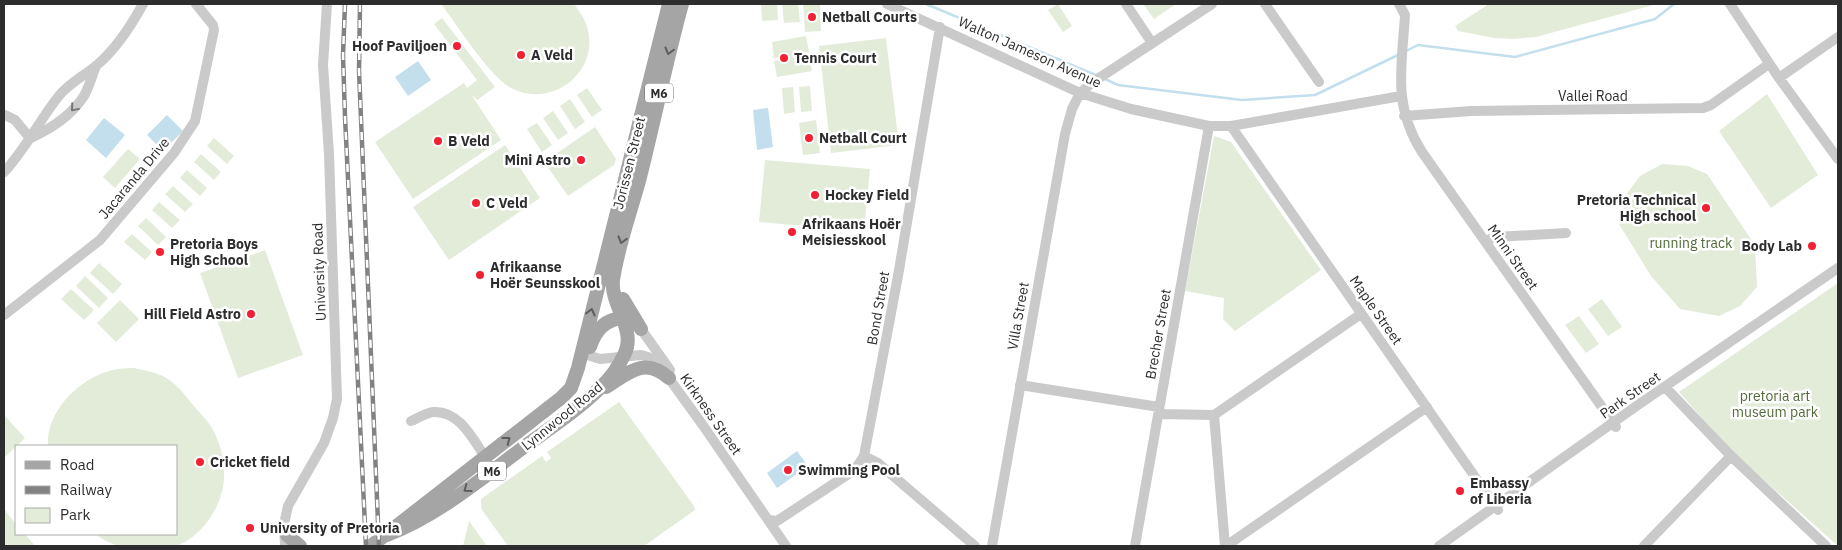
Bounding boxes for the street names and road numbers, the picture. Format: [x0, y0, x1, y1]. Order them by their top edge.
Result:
street label: Walton Jameson Avenue [956, 12, 1105, 92]
road number: M6 [645, 84, 673, 102]
street label: Vallei Road [1558, 87, 1628, 105]
street label: Jorissen Street [609, 115, 649, 211]
street label: Jacaranda Drive [95, 133, 174, 222]
street label: Minni Street [1484, 221, 1542, 293]
street label: University Road [308, 223, 330, 321]
street label: Bond Street [863, 270, 893, 346]
street label: Maple Street [1346, 272, 1406, 348]
street label: Villa Street [1003, 281, 1033, 351]
street label: Brecher Street [1141, 287, 1175, 381]
street label: Park Street [1596, 367, 1664, 422]
street label: Kirkness Street [676, 370, 746, 458]
street label: Lynnwood Road [518, 378, 606, 454]
road number: M6 [478, 462, 506, 481]

